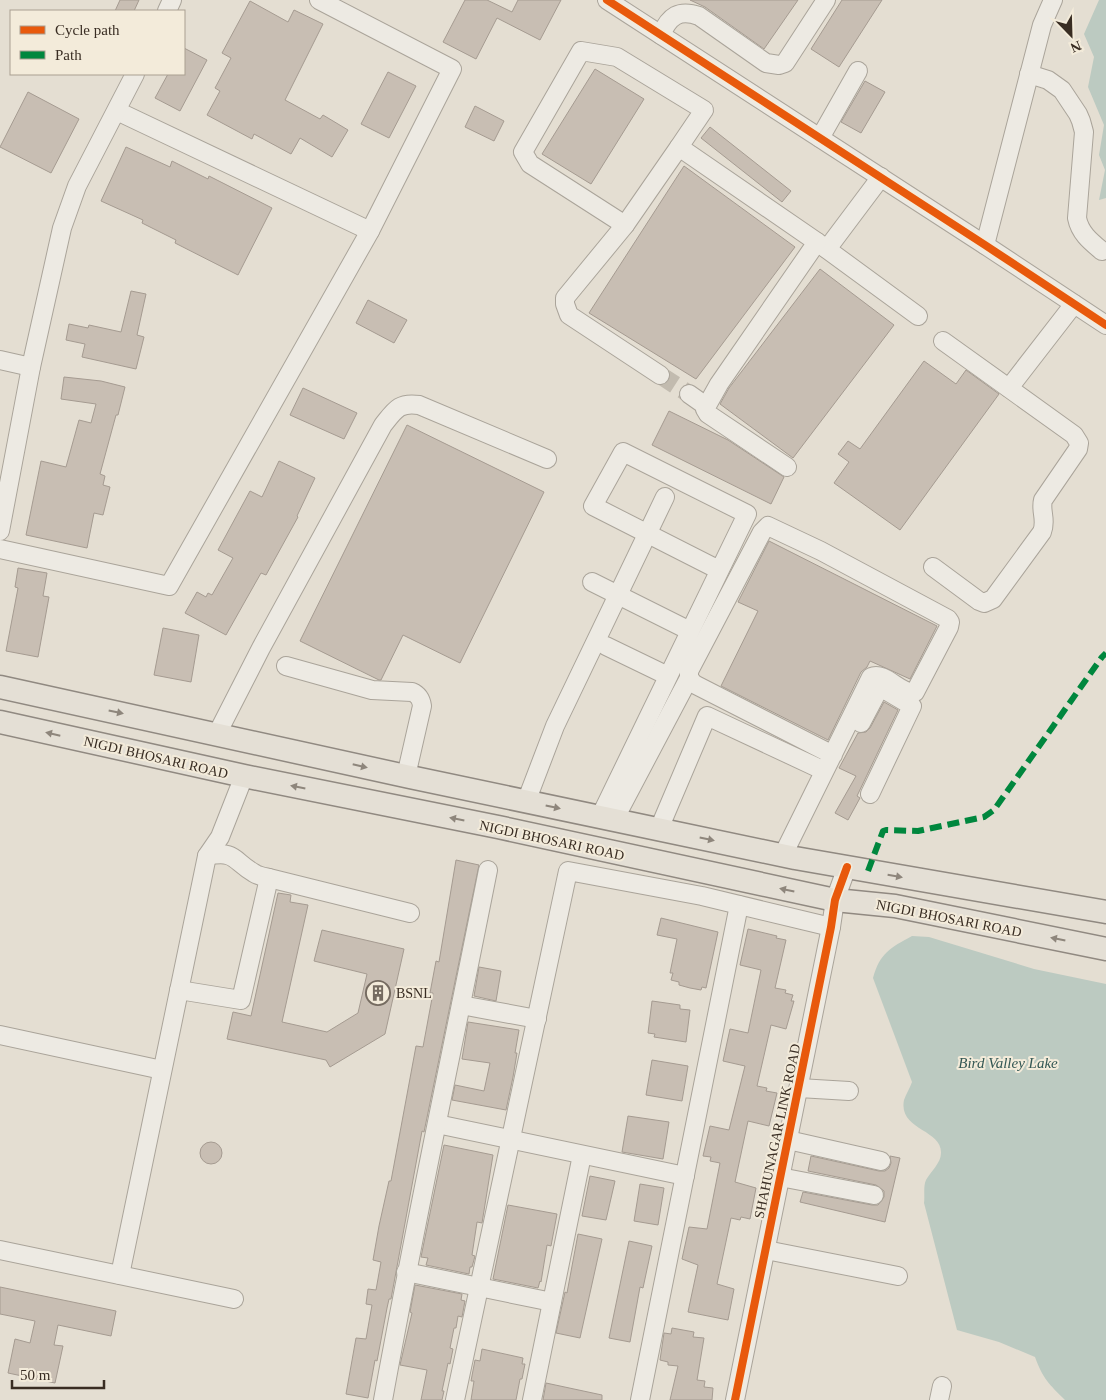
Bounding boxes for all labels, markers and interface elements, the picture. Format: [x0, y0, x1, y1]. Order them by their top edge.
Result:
legend [10, 10, 185, 75]
north arrow [1046, 10, 1096, 60]
text: Cycle path [55, 22, 120, 38]
text: N [1068, 38, 1083, 55]
text: Path [55, 47, 82, 63]
one-way arrow [109, 708, 124, 716]
one-way arrow [46, 730, 61, 738]
street label: NIGDI BHOSARI ROAD [82, 734, 230, 781]
one-way arrow [353, 762, 368, 770]
one-way arrow [290, 783, 305, 791]
one-way arrow [546, 804, 562, 812]
one-way arrow [450, 815, 465, 823]
street label: NIGDI BHOSARI ROAD [478, 818, 626, 863]
one-way arrow [699, 836, 715, 844]
one-way arrow [887, 872, 903, 880]
one-way arrow [779, 886, 795, 894]
street label: NIGDI BHOSARI ROAD [875, 897, 1023, 940]
one-way arrow [1051, 935, 1066, 943]
building icon: BSNL [365, 980, 391, 1006]
place label: BSNL [396, 986, 432, 1001]
street label: SHAHUNAGAR LINK ROAD [752, 1042, 803, 1220]
water label: Bird Valley Lake [958, 1055, 1058, 1071]
scale bar [12, 1358, 105, 1390]
text: 50 m [20, 1367, 51, 1383]

